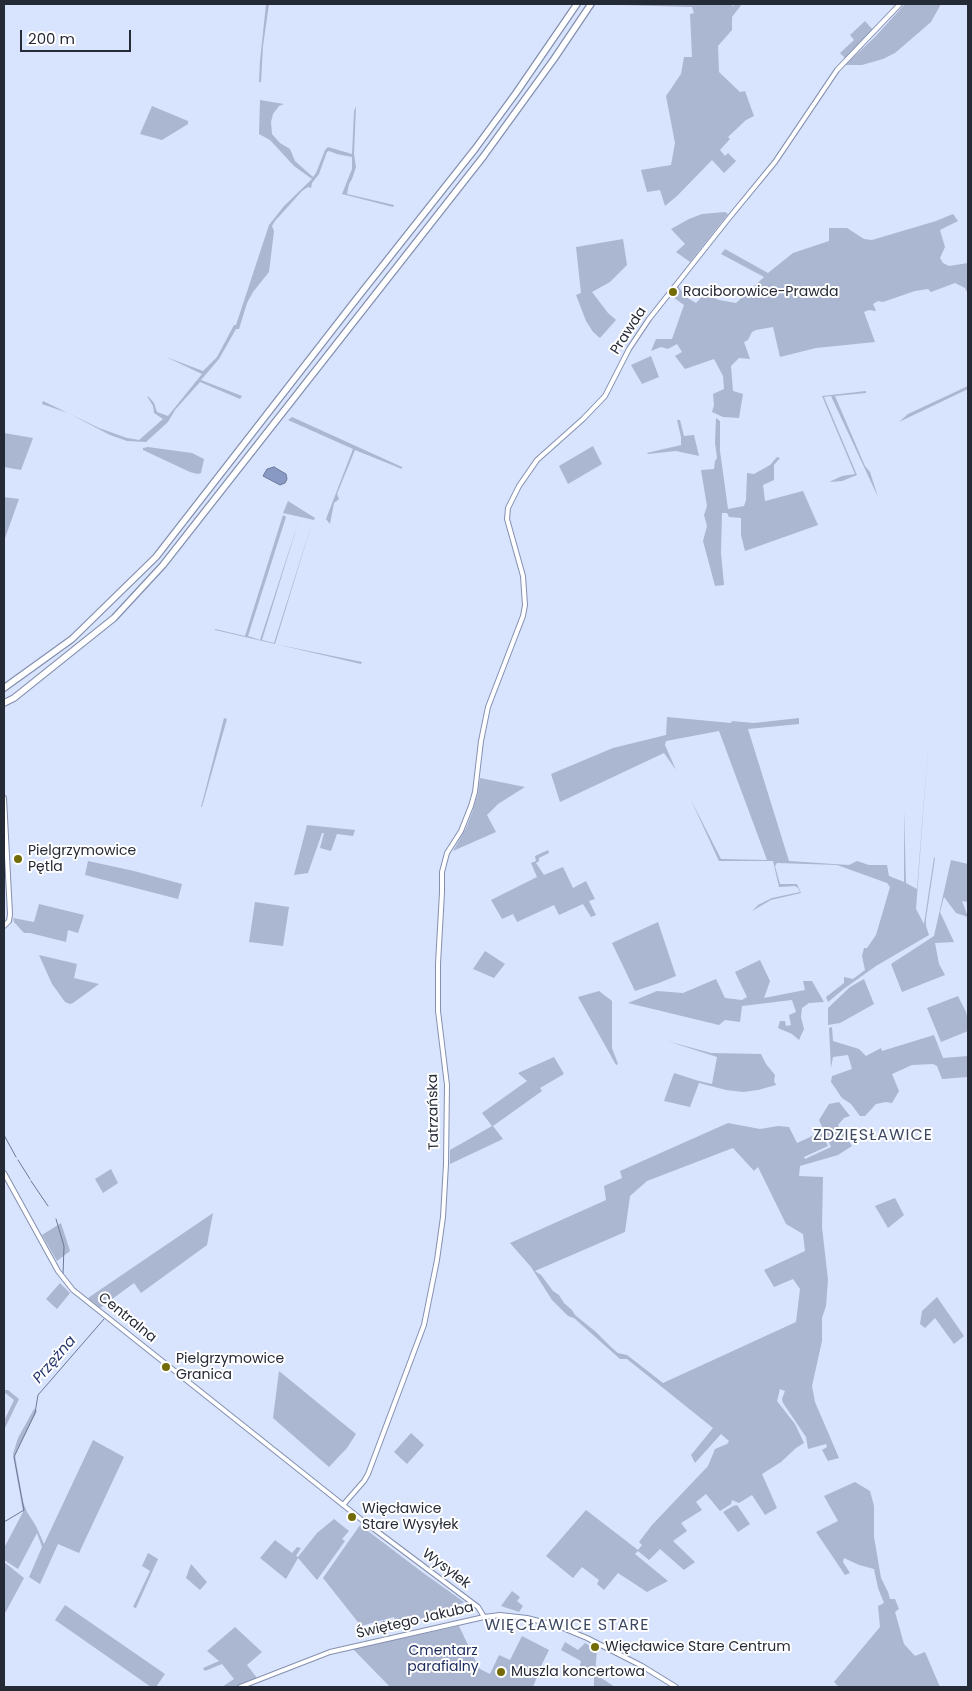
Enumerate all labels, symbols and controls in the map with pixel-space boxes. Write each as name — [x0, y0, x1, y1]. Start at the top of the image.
scale bar — [22, 20, 134, 52]
text: 200 m — [28, 28, 75, 49]
place label: Raciborowice-Prawda — [683, 284, 839, 300]
marker: Raciborowice-Prawda — [667, 286, 679, 298]
street label: Prawda — [607, 304, 651, 358]
place label: Pielgrzymowice Pętla — [28, 843, 136, 876]
marker: Pielgrzymowice Pętla — [12, 853, 24, 865]
street label: Tatrzańska — [425, 1074, 443, 1150]
district label: ZDZIĘSŁAWICE — [811, 1126, 935, 1146]
street label: Centralna — [94, 1289, 160, 1347]
water label: Przężna — [30, 1333, 80, 1387]
place label: Pielgrzymowice Granica — [176, 1351, 284, 1384]
marker: Pielgrzymowice Granica — [160, 1361, 172, 1373]
place label: Więcławice Stare Wysyłek — [362, 1501, 459, 1534]
marker: Więcławice Stare Wysyłek — [346, 1511, 358, 1523]
street label: Wysyłek — [419, 1545, 473, 1593]
street label: Świętego Jakuba — [355, 1599, 475, 1643]
district label: WIĘCŁAWICE STARE — [482, 1616, 652, 1636]
place label: Więcławice Stare Centrum — [605, 1639, 791, 1655]
marker: Więcławice Stare Centrum — [589, 1641, 601, 1653]
park label: Cmentarz parafialny — [407, 1643, 479, 1675]
place label: Muszla koncertowa — [511, 1664, 645, 1680]
marker: Muszla koncertowa — [495, 1666, 507, 1678]

